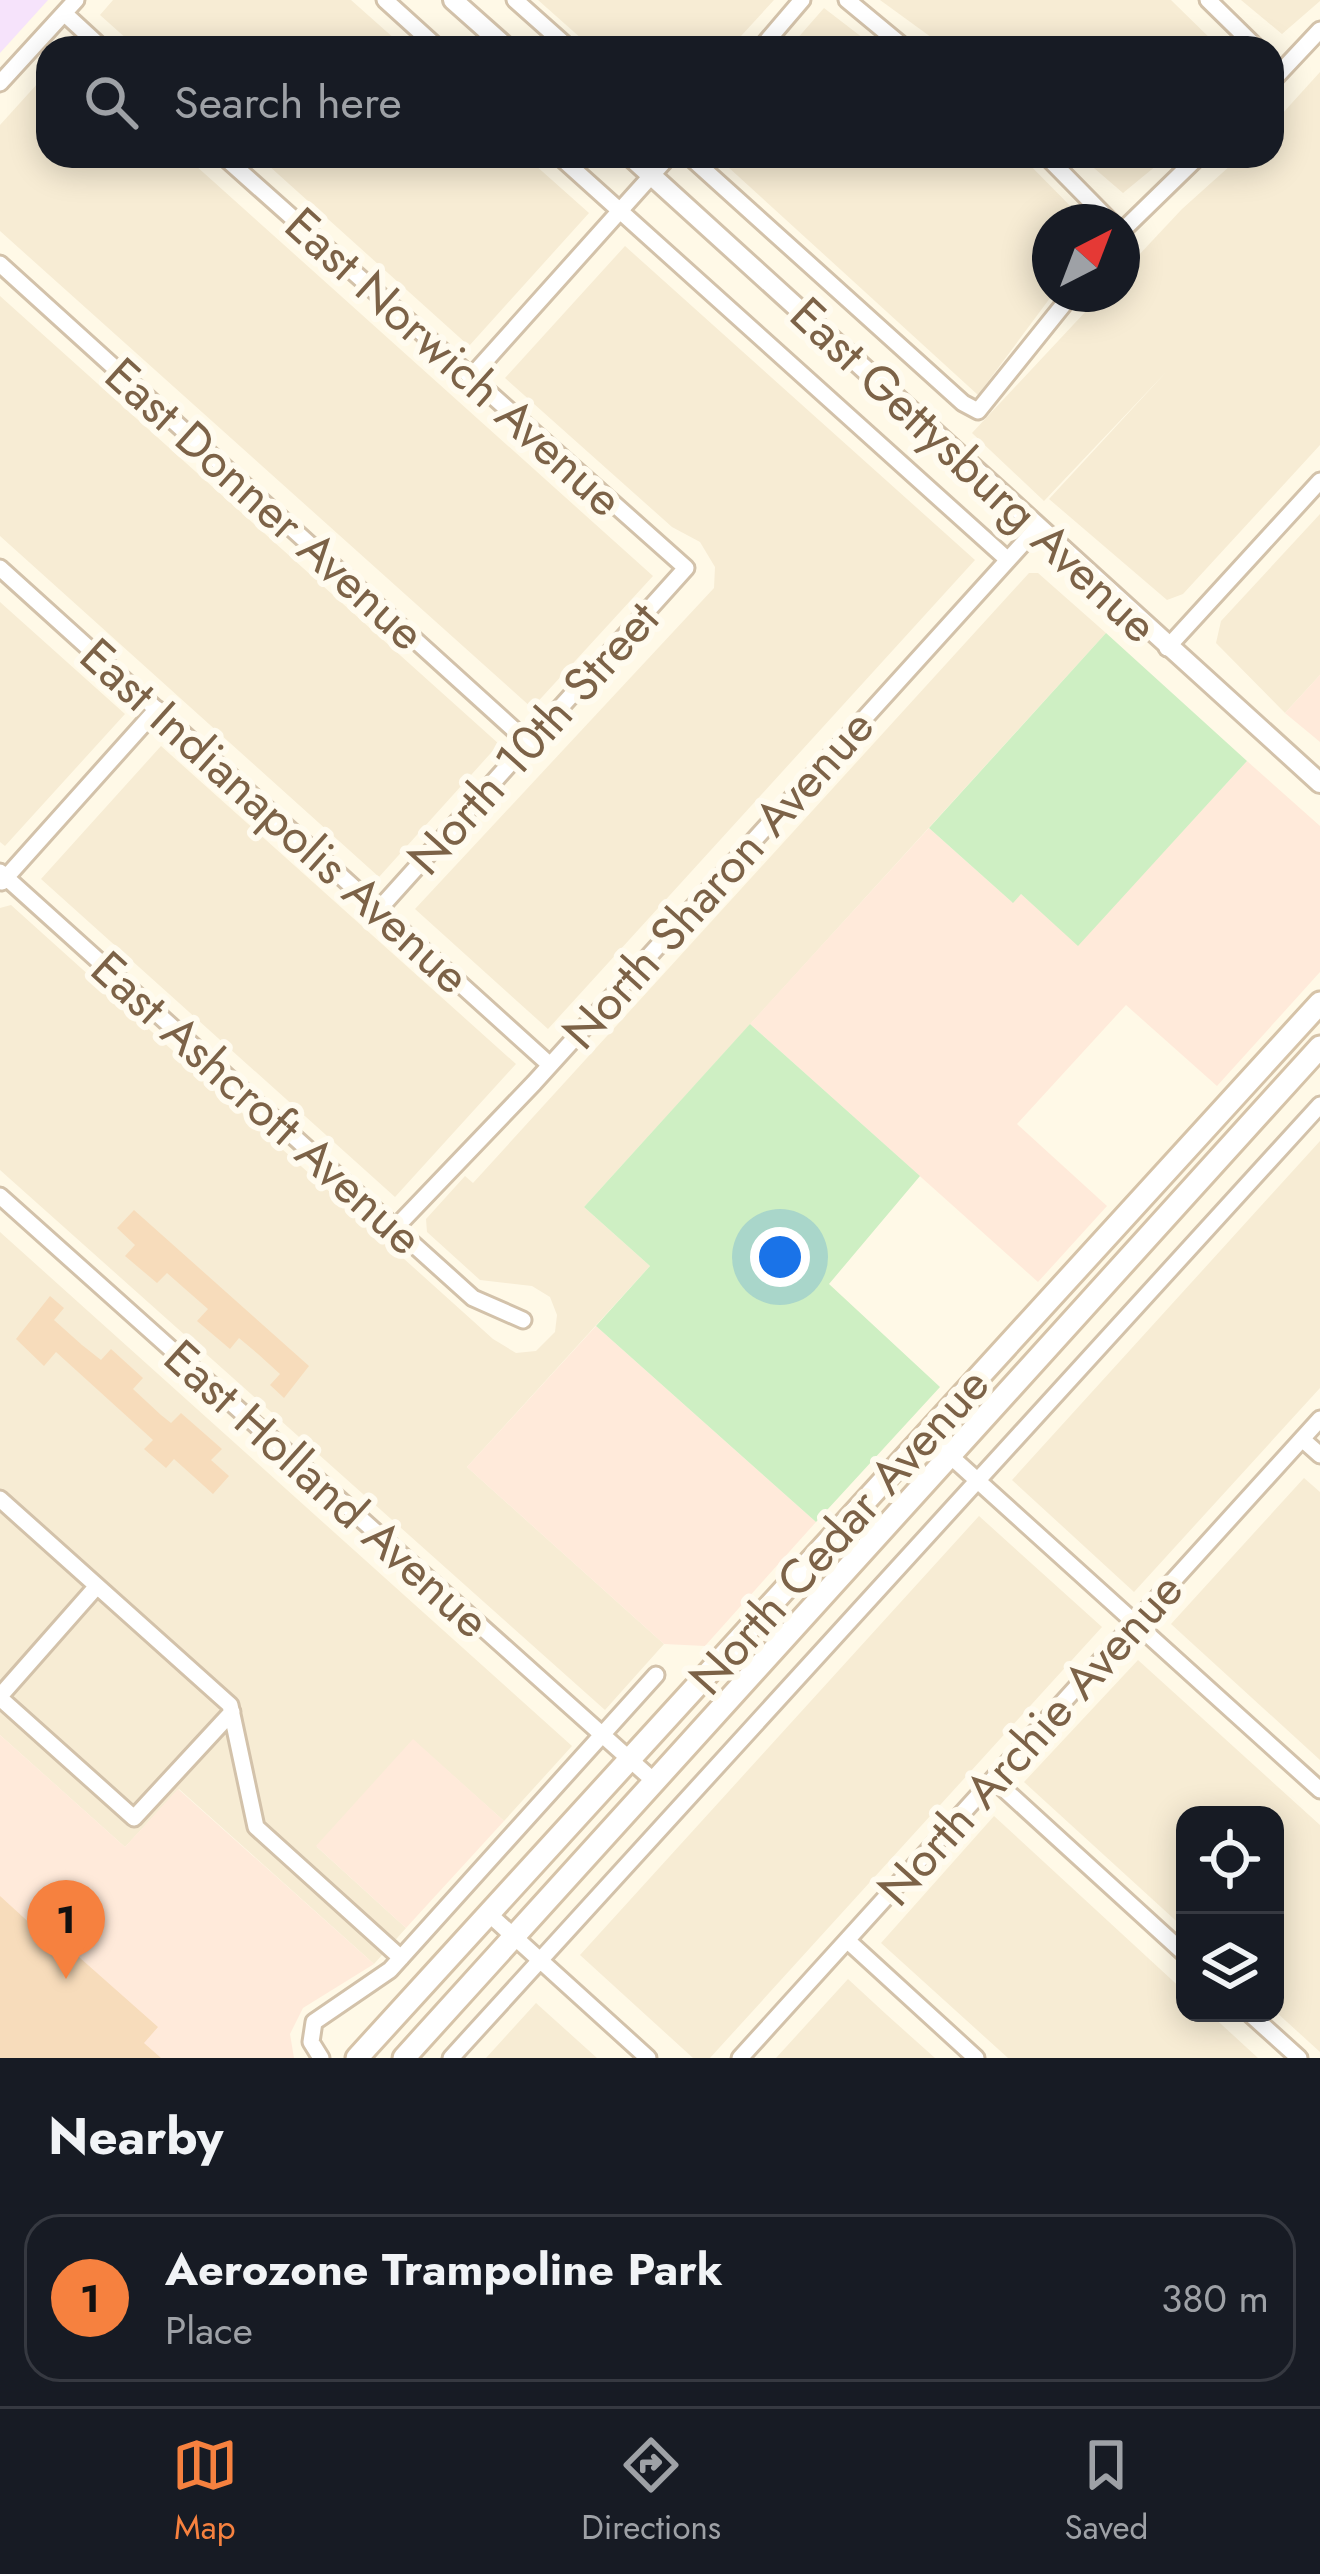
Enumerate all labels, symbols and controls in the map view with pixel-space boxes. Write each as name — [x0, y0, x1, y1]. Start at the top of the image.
search box — [36, 36, 1284, 168]
icon: search — [78, 69, 144, 135]
text: Search here — [174, 70, 402, 135]
street label: East Norwich Avenue — [270, 191, 638, 533]
north arrow — [1032, 204, 1140, 312]
street label: East Gettysburg Avenue — [775, 281, 1173, 659]
street label: East Donner Avenue — [90, 341, 440, 667]
street label: North 10th Street — [391, 586, 675, 890]
street label: East Indianapolis Avenue — [65, 622, 485, 1010]
street label: North Sharon Avenue — [546, 694, 890, 1064]
street label: East Ashcroft Avenue — [76, 935, 438, 1271]
your location — [750, 1227, 810, 1287]
street label: East Holland Avenue — [149, 1324, 505, 1654]
street label: North Cedar Avenue — [673, 1352, 1005, 1710]
street label: North Archie Avenue — [861, 1557, 1199, 1921]
map controls — [1176, 1806, 1284, 2022]
button: locate — [1176, 1806, 1284, 1914]
pin: 1 — [27, 1880, 105, 1979]
button: layers — [1176, 1914, 1284, 2022]
text: Nearby — [48, 2099, 223, 2173]
text: Aerozone Trampoline Park — [165, 2237, 723, 2302]
text: 1 — [80, 2270, 100, 2327]
text: 380 m — [1161, 2270, 1269, 2327]
text: Place — [165, 2302, 253, 2359]
tab: Map — [172, 2432, 238, 2551]
tab: Directions — [581, 2432, 721, 2551]
tab: Saved — [1065, 2432, 1148, 2551]

